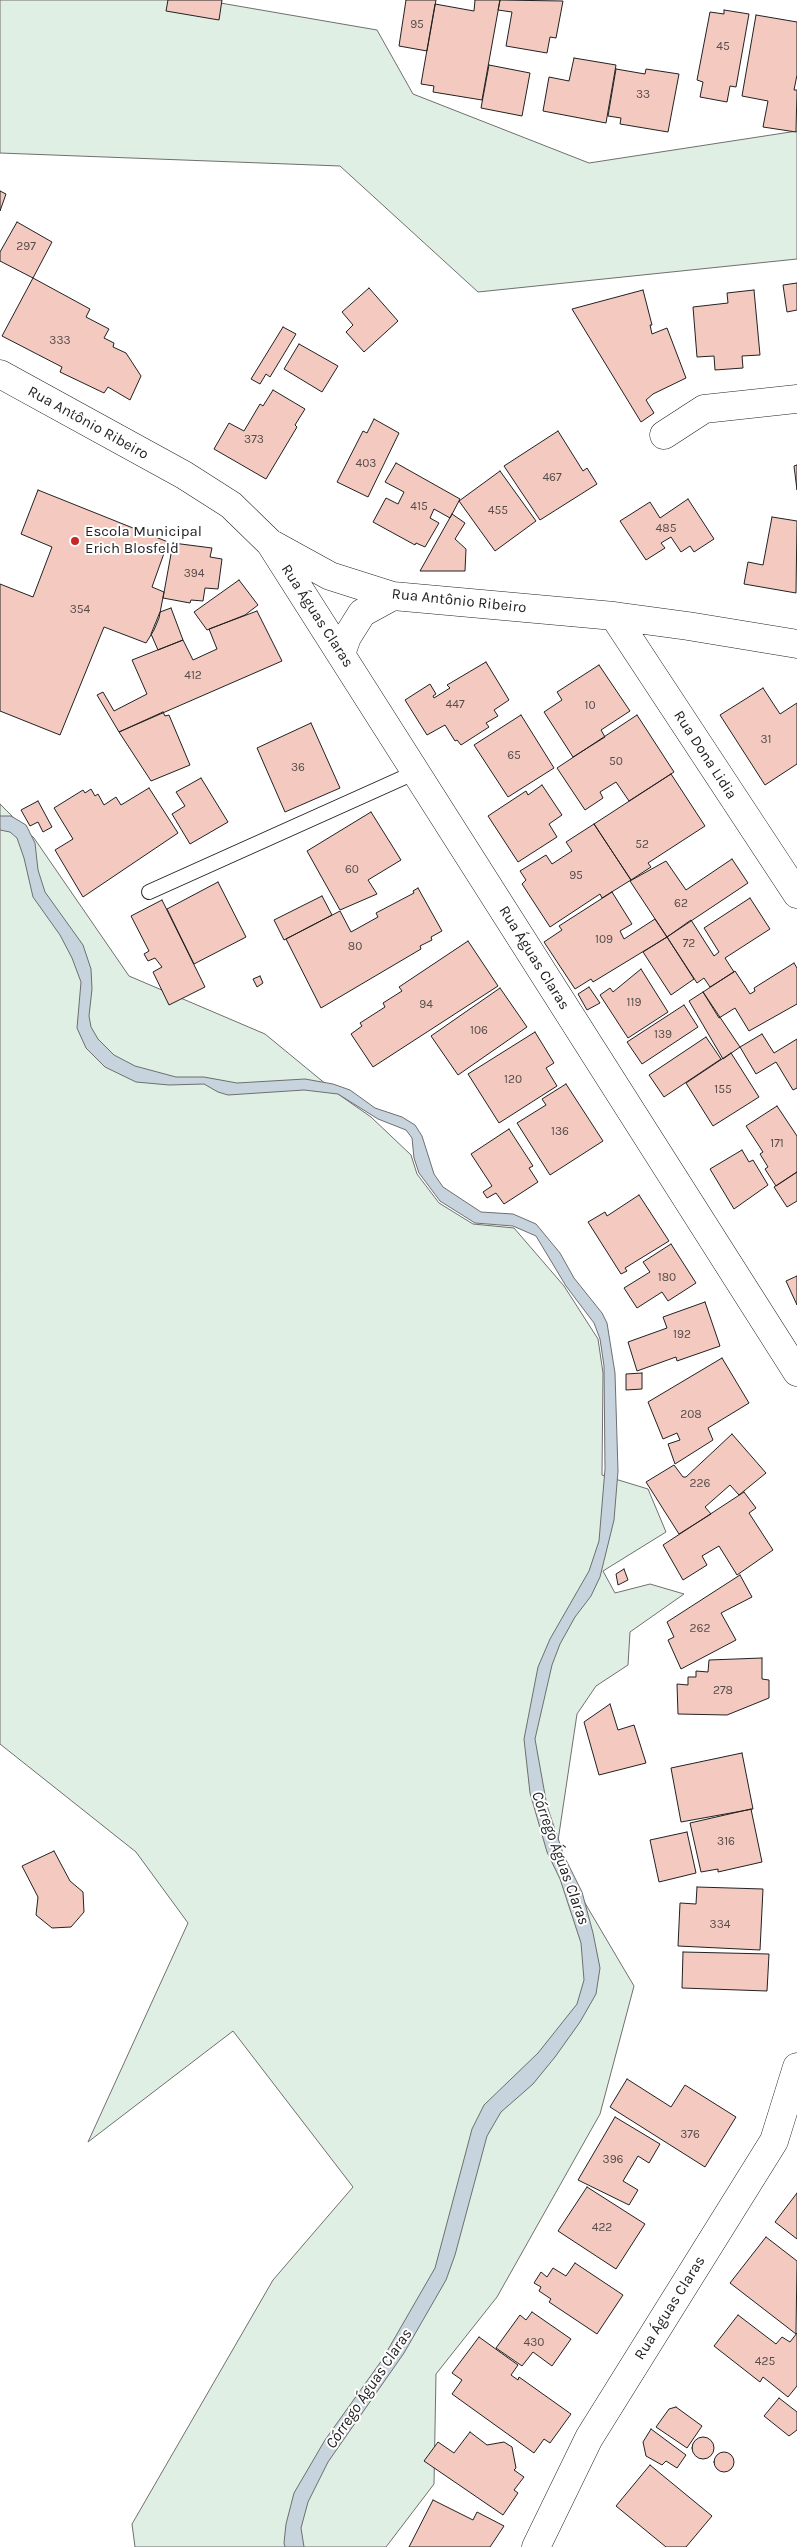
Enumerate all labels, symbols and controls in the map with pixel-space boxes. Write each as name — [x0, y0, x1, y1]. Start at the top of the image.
house number: 95 — [410, 18, 424, 32]
house number: 45 — [716, 40, 730, 54]
house number: 33 — [636, 88, 650, 102]
house number: 297 — [16, 240, 36, 254]
house number: 333 — [49, 334, 71, 348]
street label: Rua Antônio Ribeiro — [25, 382, 151, 464]
house number: 373 — [244, 433, 264, 447]
house number: 403 — [356, 457, 376, 471]
house number: 467 — [542, 471, 562, 485]
house number: 415 — [410, 500, 428, 514]
house number: 455 — [488, 504, 508, 518]
house number: 485 — [656, 522, 676, 536]
place label: Escola Municipal Erich Blosfeld — [85, 523, 202, 558]
marker: Escola Municipal Erich Blosfeld — [69, 535, 81, 547]
street label: Rua Águas Claras — [277, 561, 357, 671]
house number: 394 — [184, 567, 204, 581]
street label: Rua Antônio Ribeiro — [391, 585, 527, 617]
house number: 354 — [70, 603, 90, 617]
house number: 412 — [184, 669, 202, 683]
house number: 447 — [445, 698, 465, 712]
house number: 10 — [584, 699, 596, 713]
street label: Rua Dona Lidia — [670, 707, 740, 803]
house number: 31 — [760, 733, 772, 747]
house number: 65 — [507, 749, 521, 763]
house number: 50 — [609, 755, 623, 769]
house number: 36 — [291, 761, 305, 775]
house number: 52 — [635, 838, 649, 852]
house number: 60 — [345, 863, 359, 877]
house number: 95 — [569, 869, 583, 883]
house number: 62 — [674, 897, 688, 911]
street label: Rua Águas Claras — [495, 903, 573, 1013]
house number: 109 — [595, 933, 613, 947]
house number: 72 — [683, 937, 695, 951]
house number: 80 — [348, 940, 362, 954]
house number: 119 — [627, 996, 641, 1010]
house number: 94 — [419, 998, 433, 1012]
house number: 106 — [470, 1024, 488, 1038]
house number: 139 — [654, 1028, 672, 1042]
house number: 120 — [504, 1073, 522, 1087]
house number: 155 — [714, 1083, 732, 1097]
house number: 136 — [551, 1125, 569, 1139]
house number: 171 — [770, 1137, 784, 1151]
house number: 180 — [658, 1271, 676, 1285]
house number: 192 — [673, 1328, 691, 1342]
house number: 208 — [680, 1408, 702, 1422]
house number: 226 — [690, 1477, 710, 1491]
house number: 262 — [690, 1622, 710, 1636]
house number: 278 — [713, 1684, 733, 1698]
water label: Córrego Águas Claras — [527, 1789, 593, 1927]
house number: 316 — [717, 1835, 735, 1849]
house number: 334 — [710, 1918, 730, 1932]
house number: 376 — [680, 2128, 700, 2142]
house number: 396 — [603, 2153, 623, 2167]
house number: 422 — [592, 2221, 612, 2235]
street label: Rua Águas Claras — [631, 2253, 709, 2363]
water label: Córrego Águas Claras — [322, 2325, 416, 2453]
house number: 430 — [524, 2336, 544, 2350]
house number: 425 — [755, 2355, 775, 2369]

